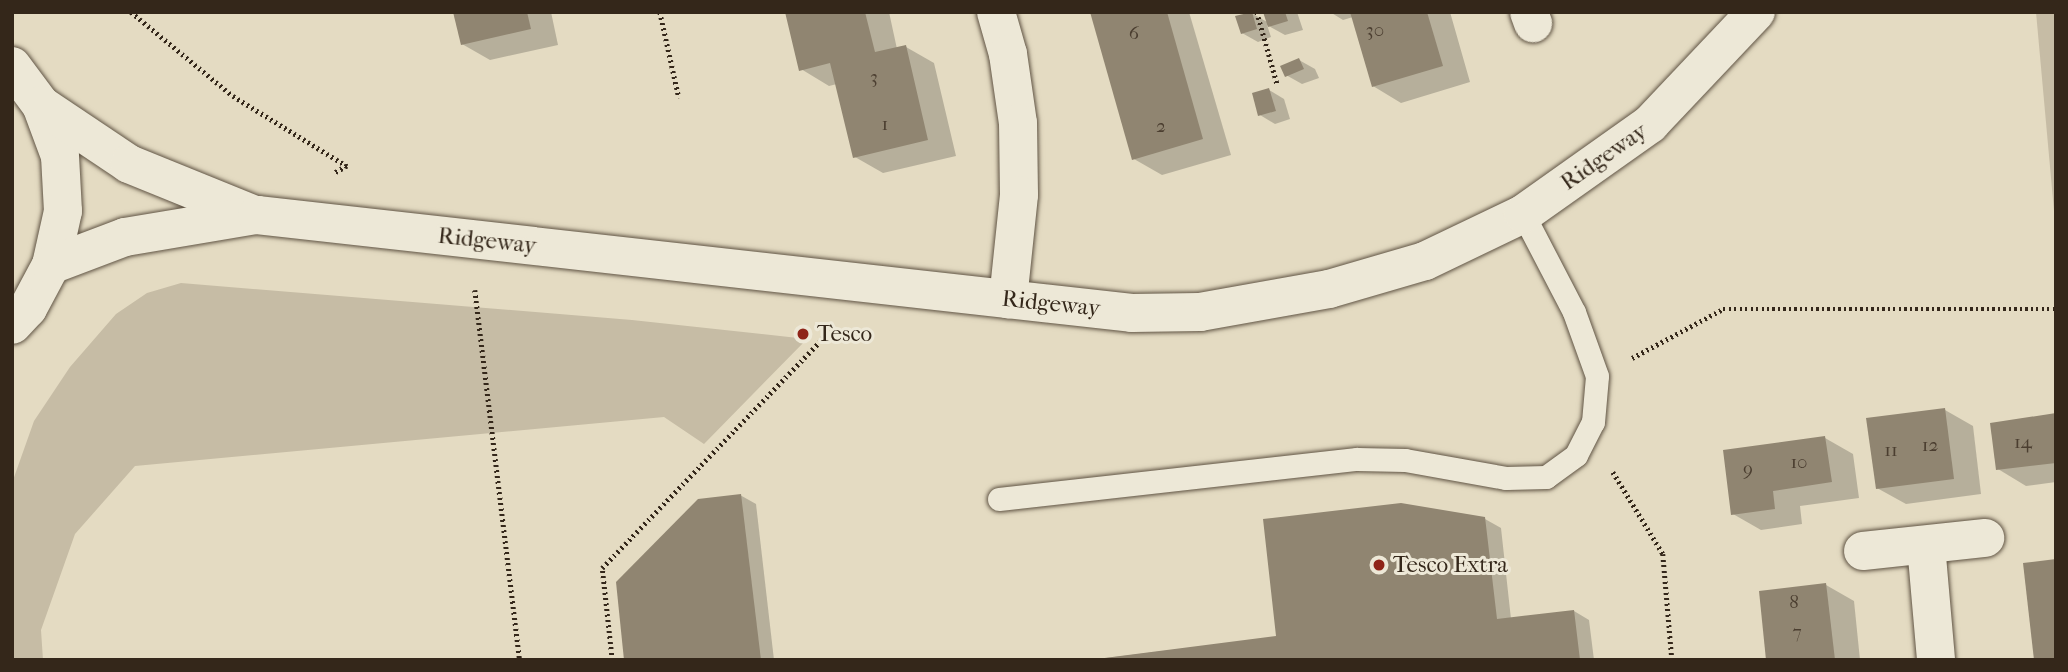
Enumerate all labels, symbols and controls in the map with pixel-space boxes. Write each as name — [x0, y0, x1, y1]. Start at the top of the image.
house number: 30 — [1366, 20, 1384, 42]
house number: 6 — [1129, 23, 1139, 45]
house number: 3 — [870, 67, 878, 89]
house number: 1 — [882, 114, 888, 136]
house number: 2 — [1156, 116, 1166, 138]
street label: Ridgeway — [1556, 117, 1652, 197]
street label: Ridgeway — [436, 222, 538, 260]
street label: Ridgeway — [1000, 285, 1102, 323]
place label: Tesco — [817, 320, 872, 348]
marker: Tesco — [795, 326, 811, 342]
house number: 14 — [2014, 432, 2032, 454]
house number: 12 — [1922, 435, 1938, 457]
house number: 11 — [1884, 440, 1898, 462]
house number: 10 — [1790, 452, 1808, 474]
house number: 9 — [1743, 459, 1753, 481]
place label: Tesco Extra — [1393, 551, 1508, 579]
marker: Tesco Extra — [1371, 557, 1387, 573]
house number: 8 — [1789, 592, 1799, 614]
house number: 7 — [1792, 622, 1802, 644]

